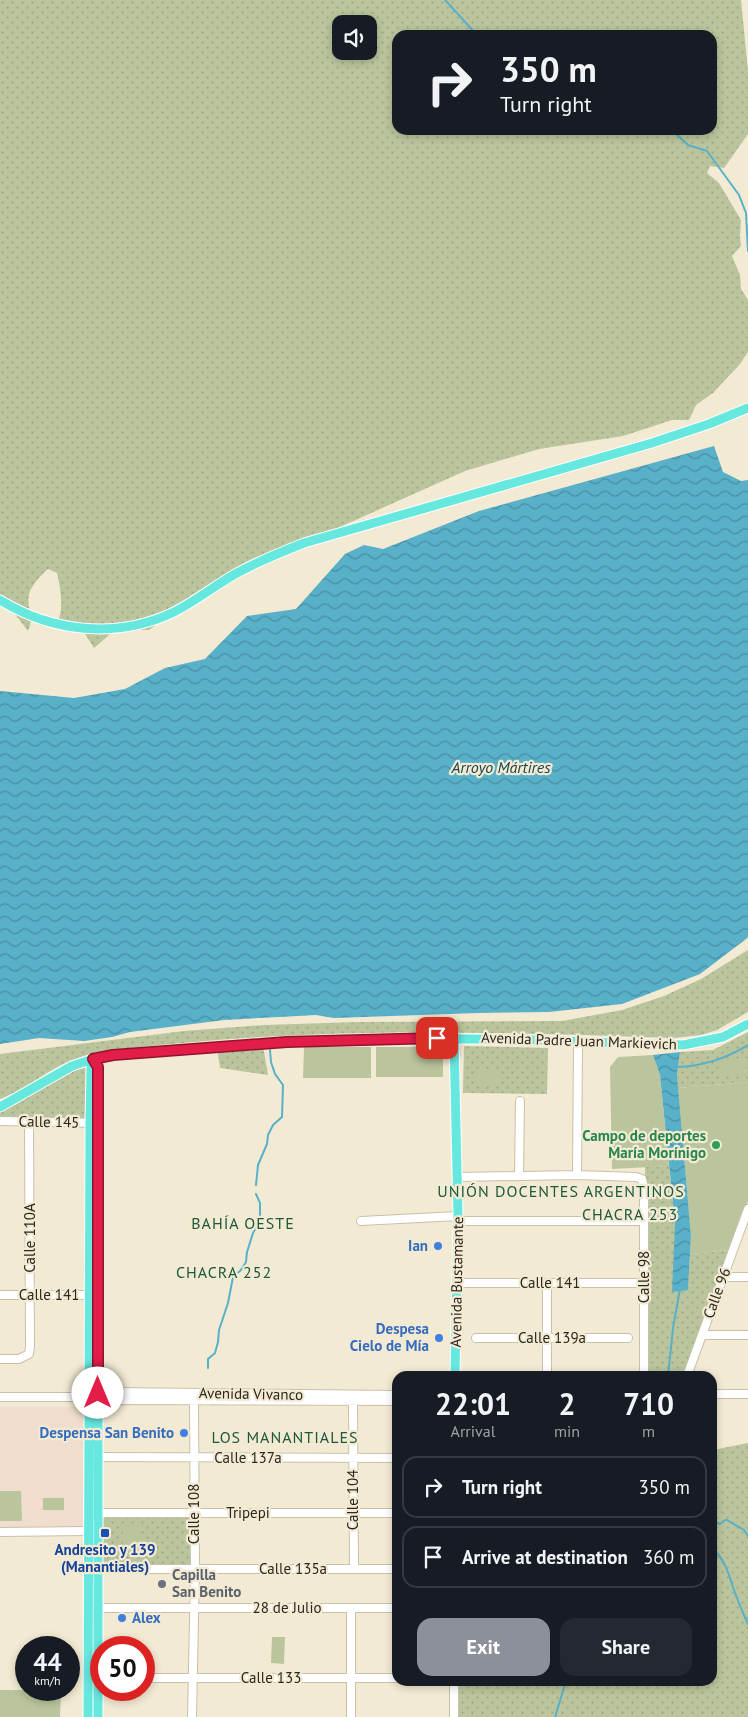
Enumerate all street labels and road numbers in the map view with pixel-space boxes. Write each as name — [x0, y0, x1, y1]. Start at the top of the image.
street label: Avenida Padre Juan Markievich — [481, 1028, 677, 1053]
street label: Calle 145 — [19, 1111, 80, 1132]
street label: Calle 110A — [20, 1203, 39, 1273]
street label: Avenida Bustamante — [446, 1216, 467, 1348]
street label: Calle 98 — [634, 1251, 653, 1303]
street label: Calle 96 — [699, 1265, 734, 1321]
street label: Calle 141 — [520, 1273, 580, 1292]
street label: Calle 141 — [19, 1285, 79, 1304]
street label: Calle 139a — [518, 1328, 586, 1347]
street label: Avenida Vivanco — [199, 1383, 303, 1404]
street label: Calle 137a — [214, 1448, 282, 1467]
street label: Calle 104 — [343, 1470, 362, 1530]
street label: Calle 108 — [184, 1484, 203, 1544]
street label: Tripepi — [226, 1503, 270, 1522]
street label: Calle 135a — [259, 1559, 327, 1578]
street label: 28 de Julio — [253, 1598, 321, 1617]
street label: Calle 133 — [241, 1668, 301, 1687]

